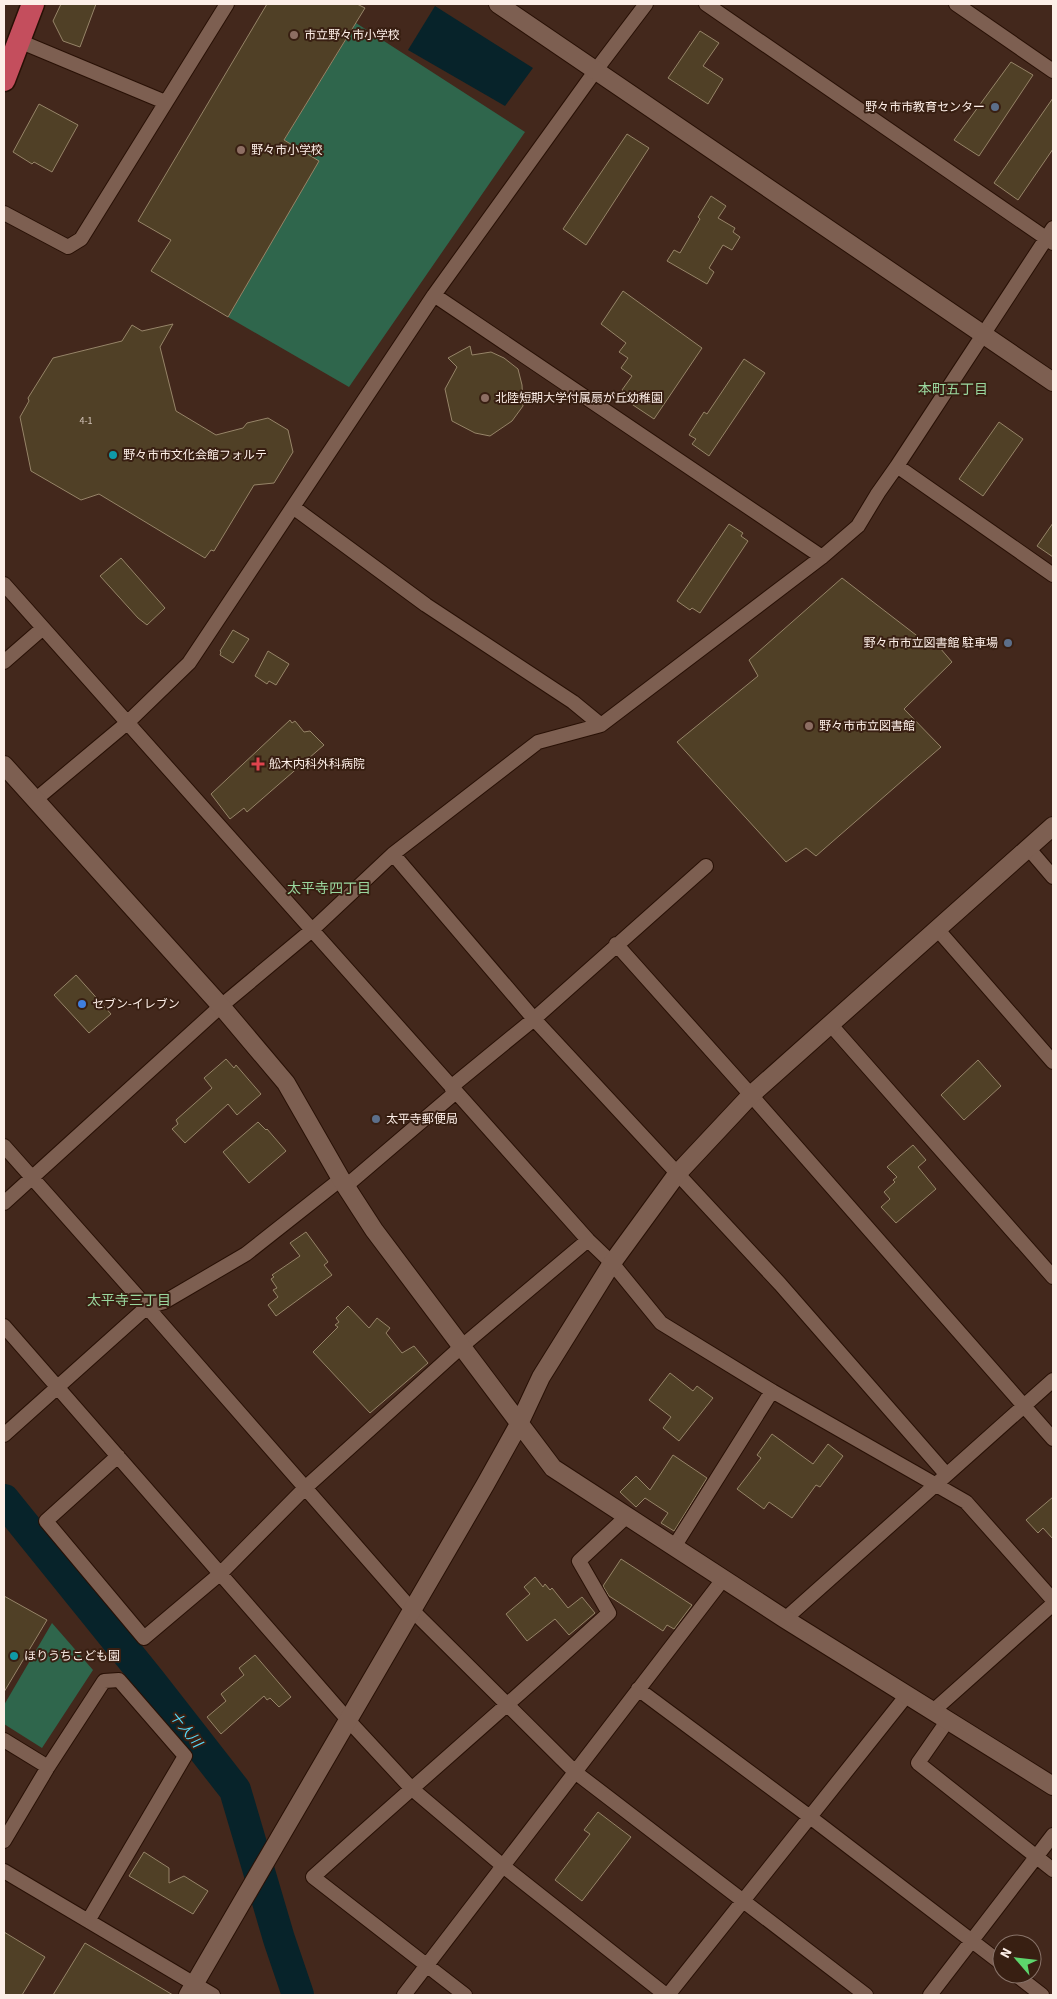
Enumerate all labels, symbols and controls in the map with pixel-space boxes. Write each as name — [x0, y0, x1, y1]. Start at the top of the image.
place label: 市立野々市小学校 — [304, 27, 400, 44]
marker: 市立野々市小学校 — [288, 29, 300, 41]
place label: 野々市市教育センター — [865, 99, 985, 116]
marker: 野々市市教育センター — [989, 101, 1001, 113]
place label: 野々市小学校 — [251, 142, 323, 159]
marker: 野々市小学校 — [235, 144, 247, 156]
district label: 本町五丁目 — [918, 380, 988, 400]
place label: 北陸短期大学付属扇が丘幼稚園 — [495, 390, 663, 407]
marker: 北陸短期大学付属扇が丘幼稚園 — [479, 392, 491, 404]
house number: 4-1 — [79, 414, 93, 428]
place label: 野々市市文化会館フォルテ — [123, 447, 267, 464]
marker: 野々市市文化会館フォルテ — [107, 449, 119, 461]
place label: 野々市市立図書館 駐車場 — [864, 635, 998, 652]
marker: 野々市市立図書館 駐車場 — [1002, 637, 1014, 649]
place label: 野々市市立図書館 — [819, 718, 915, 735]
marker: 野々市市立図書館 — [803, 720, 815, 732]
place label: 舩木内科外科病院 — [269, 756, 365, 773]
marker: 舩木内科外科病院 — [251, 757, 265, 771]
district label: 太平寺四丁目 — [287, 879, 371, 899]
place label: セブン-イレブン — [92, 996, 180, 1013]
marker: セブン-イレブン — [76, 998, 88, 1010]
place label: 太平寺郵便局 — [386, 1111, 458, 1128]
marker: 太平寺郵便局 — [370, 1113, 382, 1125]
district label: 太平寺三丁目 — [87, 1291, 171, 1311]
place label: ほりうちこども園 — [24, 1648, 120, 1665]
marker: ほりうちこども園 — [8, 1650, 20, 1662]
water label: 十人川 — [164, 1707, 207, 1754]
north arrow — [992, 1934, 1042, 1984]
text: N — [995, 1945, 1017, 1962]

